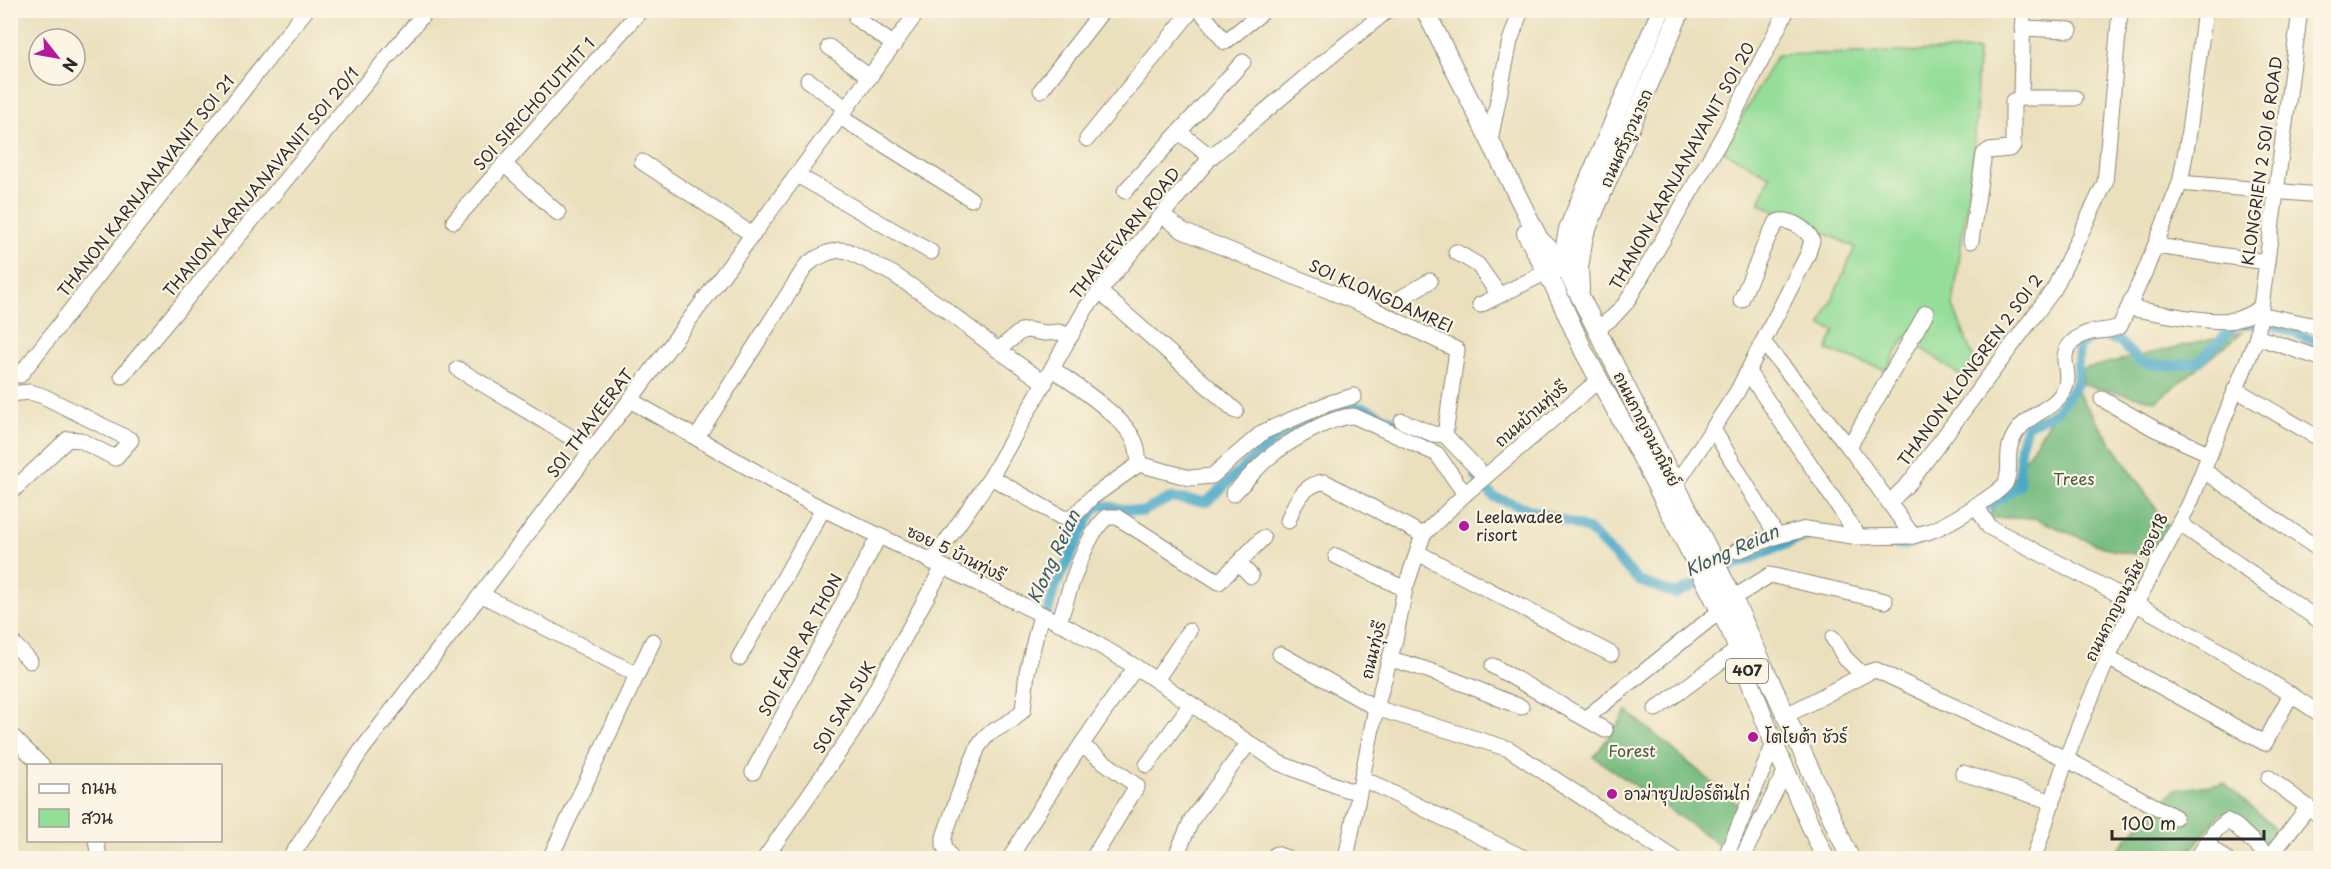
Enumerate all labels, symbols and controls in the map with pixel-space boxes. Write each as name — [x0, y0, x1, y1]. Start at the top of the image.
north arrow — [27, 27, 87, 87]
street label: SOI SIRICHOTUTHIT 1 — [467, 32, 600, 175]
street label: THANON KARNJANAVANIT SOI 20 — [1603, 37, 1760, 294]
text: N — [57, 54, 84, 77]
street label: KLONGRIEN 2 SOI 6 ROAD — [2234, 55, 2288, 267]
street label: THANON KARNJANAVANIT SOI 20/1 — [157, 61, 364, 302]
street label: THANON KARNJANAVANIT SOI 21 — [51, 69, 239, 301]
street label: ถนนศรีภูวนารถ — [1593, 84, 1659, 192]
street label: THAVEEVARN ROAD — [1063, 161, 1185, 303]
street label: SOI KLONGDAMREI — [1305, 252, 1457, 338]
street label: THANON KLONGREN 2 SOI 2 — [1891, 268, 2047, 470]
street label: SOI THAVEERAT — [540, 363, 638, 482]
street label: ถนนกาญจนวณิชย์ — [1608, 367, 1687, 490]
street label: ถนนบ้านทุ่งรี — [1489, 374, 1574, 453]
park label: Trees — [2053, 466, 2095, 490]
water label: Klong Reian — [1019, 504, 1087, 607]
place label: Leelawadee risort — [1476, 504, 1563, 546]
street label: ถนนกาญจนวนิช ซอย18 — [2077, 508, 2173, 665]
water label: Klong Reian — [1680, 516, 1784, 582]
street label: ซอย 5 บ้านทุ่งรี — [902, 518, 1010, 588]
marker: Leelawadee risort — [1457, 519, 1471, 533]
street label: SOI EAUR AR THON — [751, 569, 847, 720]
street label: ถนนทุ่งรี — [1353, 618, 1393, 682]
street label: SOI SAN SUK — [806, 656, 880, 757]
road number: 407 — [1726, 659, 1768, 683]
place label: โตโยต้า ชัวร์ — [1765, 724, 1848, 748]
marker: โตโยต้า ชัวร์ — [1746, 730, 1760, 744]
park label: Forest — [1608, 738, 1656, 762]
legend — [27, 764, 222, 842]
text: ถนน — [81, 773, 116, 800]
place label: อาม่าซุปเปอร์ตีนไก่ — [1624, 781, 1750, 807]
marker: อาม่าซุปเปอร์ตีนไก่ — [1605, 787, 1619, 801]
text: สวน — [81, 803, 113, 830]
scale bar — [2112, 803, 2264, 841]
text: 100 m — [2121, 809, 2176, 836]

